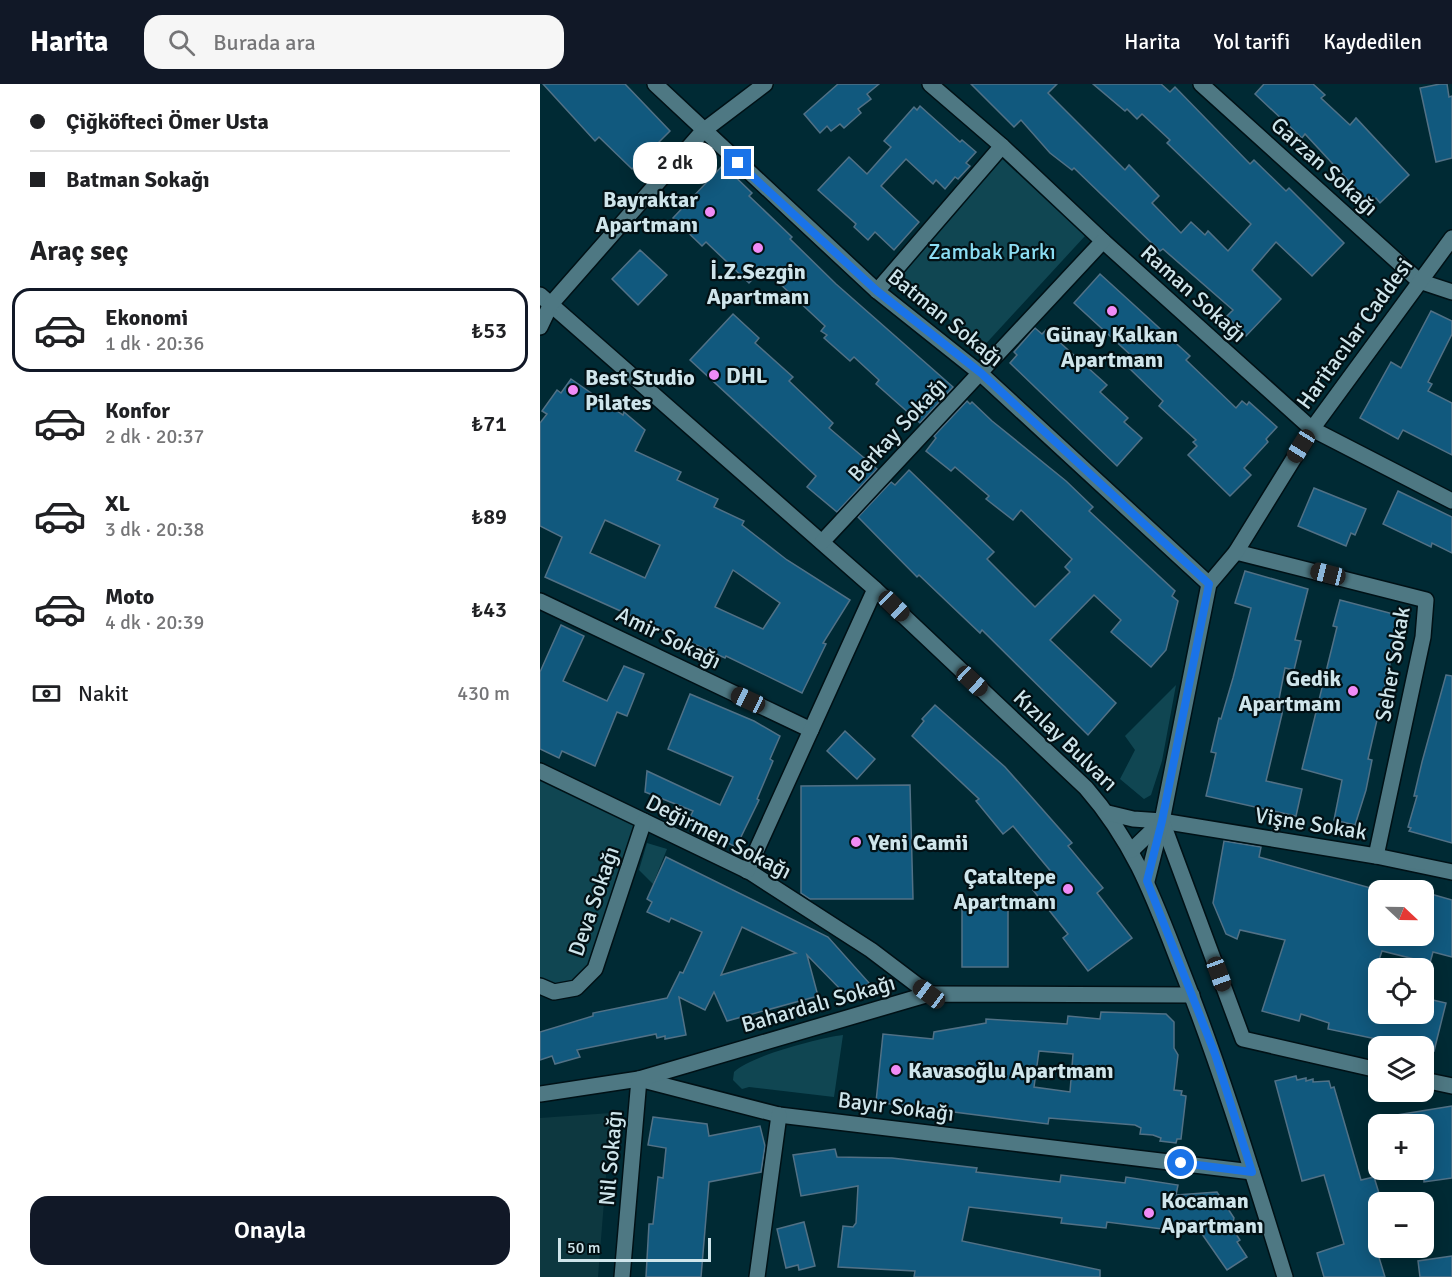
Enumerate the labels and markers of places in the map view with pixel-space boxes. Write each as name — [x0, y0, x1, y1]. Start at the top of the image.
place label: Bayraktar Apartmanı — [595, 186, 698, 238]
marker: Bayraktar Apartmanı — [703, 205, 717, 219]
marker: İ.Z.Sezgin Apartmanı — [751, 241, 765, 255]
place label: İ.Z.Sezgin Apartmanı — [707, 258, 809, 310]
marker: Günay Kalkan Apartmanı — [1105, 304, 1119, 318]
place label: Günay Kalkan Apartmanı — [1046, 321, 1178, 373]
place label: DHL — [726, 362, 768, 389]
place label: Best Studio Pilates — [585, 364, 695, 416]
marker: DHL — [707, 368, 721, 382]
marker: Best Studio Pilates — [566, 383, 580, 397]
place label: Gedik Apartmanı — [1238, 665, 1341, 717]
marker: Gedik Apartmanı — [1346, 684, 1360, 698]
place label: Yeni Camii — [867, 829, 968, 856]
marker: Yeni Camii — [849, 835, 863, 849]
place label: Çataltepe Apartmanı — [953, 863, 1056, 915]
marker: Çataltepe Apartmanı — [1061, 882, 1075, 896]
place label: Kavasoğlu Apartmanı — [908, 1057, 1114, 1084]
marker: Kavasoğlu Apartmanı — [889, 1063, 903, 1077]
place label: Kocaman Apartmanı — [1161, 1187, 1264, 1239]
marker: Kocaman Apartmanı — [1142, 1206, 1156, 1220]

